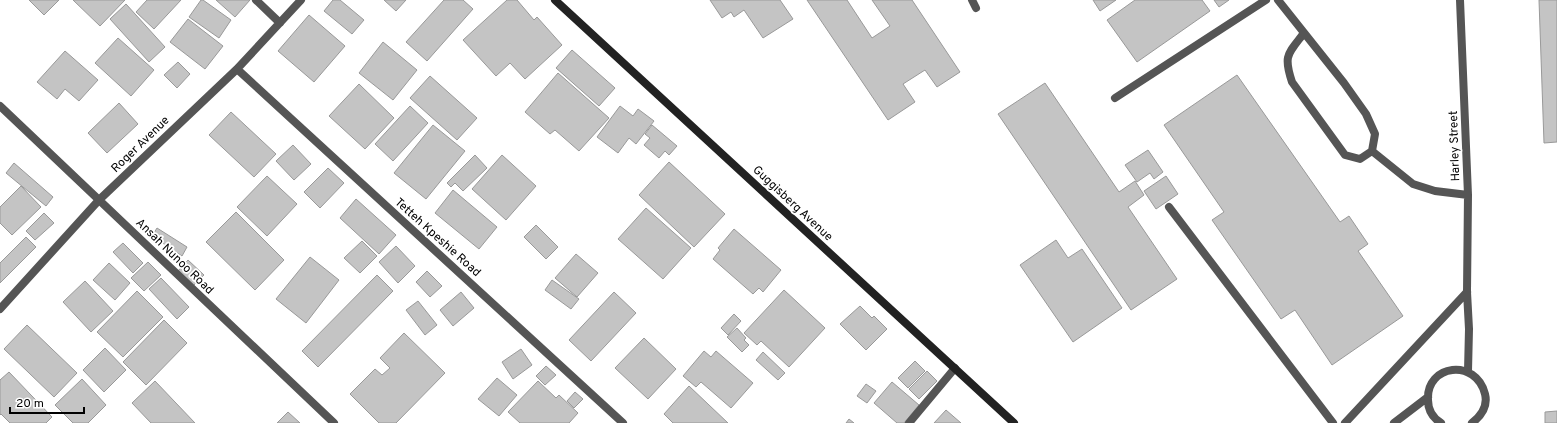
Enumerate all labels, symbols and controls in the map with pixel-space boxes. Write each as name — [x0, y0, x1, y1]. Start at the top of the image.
street label: Harley Street — [1446, 110, 1464, 182]
street label: Roger Avenue — [108, 113, 173, 177]
street label: Guggisberg Avenue — [749, 162, 836, 245]
street label: Tetteh Kpeshie Road — [391, 195, 484, 281]
street label: Ansah Nunoo Road — [132, 215, 217, 298]
scale bar — [10, 389, 84, 415]
text: 20 m — [16, 396, 44, 412]

